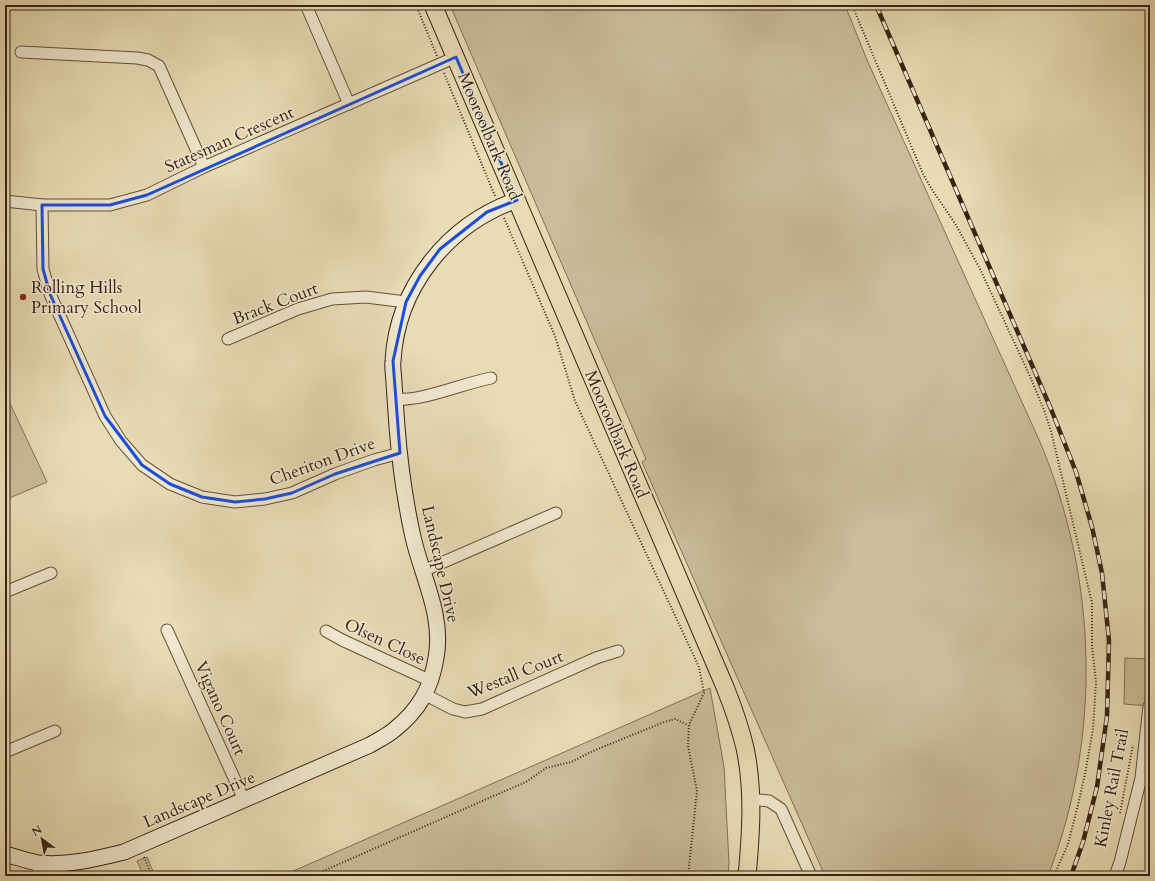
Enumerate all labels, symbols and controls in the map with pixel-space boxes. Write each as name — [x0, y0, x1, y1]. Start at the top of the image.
street label: Mooroolbark Road — [452, 69, 527, 204]
street label: Statesman Crescent — [161, 100, 298, 178]
place label: Rolling Hills Primary School — [31, 276, 142, 319]
street label: Brack Court — [229, 276, 322, 330]
marker: Rolling Hills Primary School — [18, 292, 28, 302]
street label: Mooroolbark Road — [579, 367, 654, 502]
street label: Cheriton Drive — [266, 432, 378, 491]
street label: Landscape Drive — [416, 503, 465, 625]
street label: Olsen Close — [341, 613, 429, 670]
street label: Westall Court — [463, 645, 567, 704]
street label: Vigano Court — [190, 658, 252, 759]
street label: Kinley Rail Trail — [1089, 726, 1134, 849]
street label: Landscape Drive — [140, 766, 259, 833]
north arrow — [22, 819, 62, 859]
text: N — [29, 822, 45, 840]

